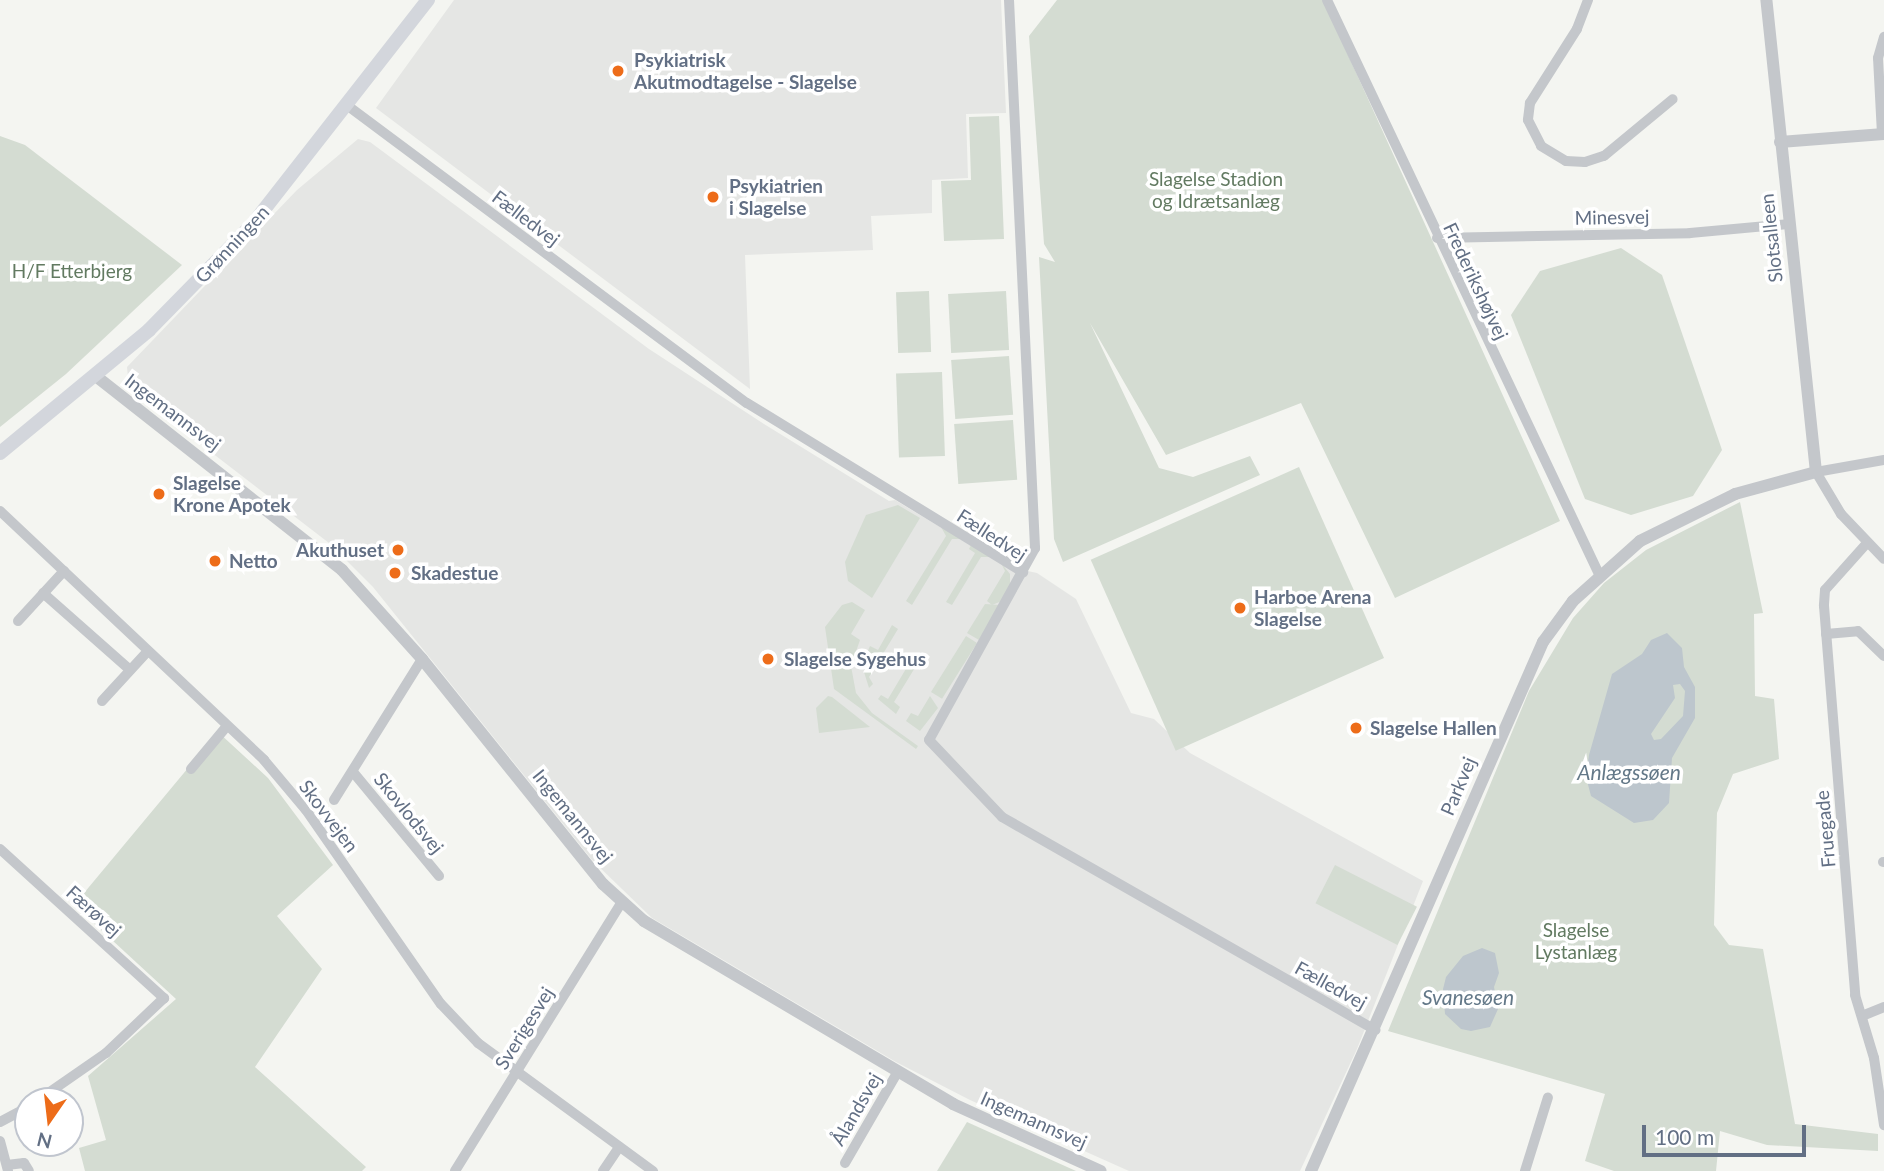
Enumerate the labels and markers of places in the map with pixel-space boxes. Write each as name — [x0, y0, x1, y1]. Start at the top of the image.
place label: Psykiatrisk Akutmodtagelse - Slagelse — [634, 49, 857, 93]
marker: Psykiatrisk Akutmodtagelse - Slagelse — [608, 61, 628, 81]
place label: Psykiatrien i Slagelse — [729, 175, 823, 219]
marker: Psykiatrien i Slagelse — [703, 187, 723, 207]
place label: Slagelse Krone Apotek — [173, 472, 291, 516]
marker: Slagelse Krone Apotek — [151, 486, 167, 502]
place label: Akuthuset — [296, 539, 384, 561]
marker: Akuthuset — [390, 542, 406, 558]
place label: Netto — [229, 550, 278, 572]
marker: Netto — [207, 553, 223, 569]
place label: Skadestue — [411, 562, 498, 584]
marker: Skadestue — [385, 563, 405, 583]
place label: Harboe Arena Slagelse — [1254, 586, 1372, 630]
marker: Harboe Arena Slagelse — [1232, 600, 1248, 616]
place label: Slagelse Sygehus — [784, 648, 926, 670]
marker: Slagelse Sygehus — [758, 649, 778, 669]
place label: Slagelse Hallen — [1370, 717, 1497, 739]
marker: Slagelse Hallen — [1348, 720, 1364, 736]

